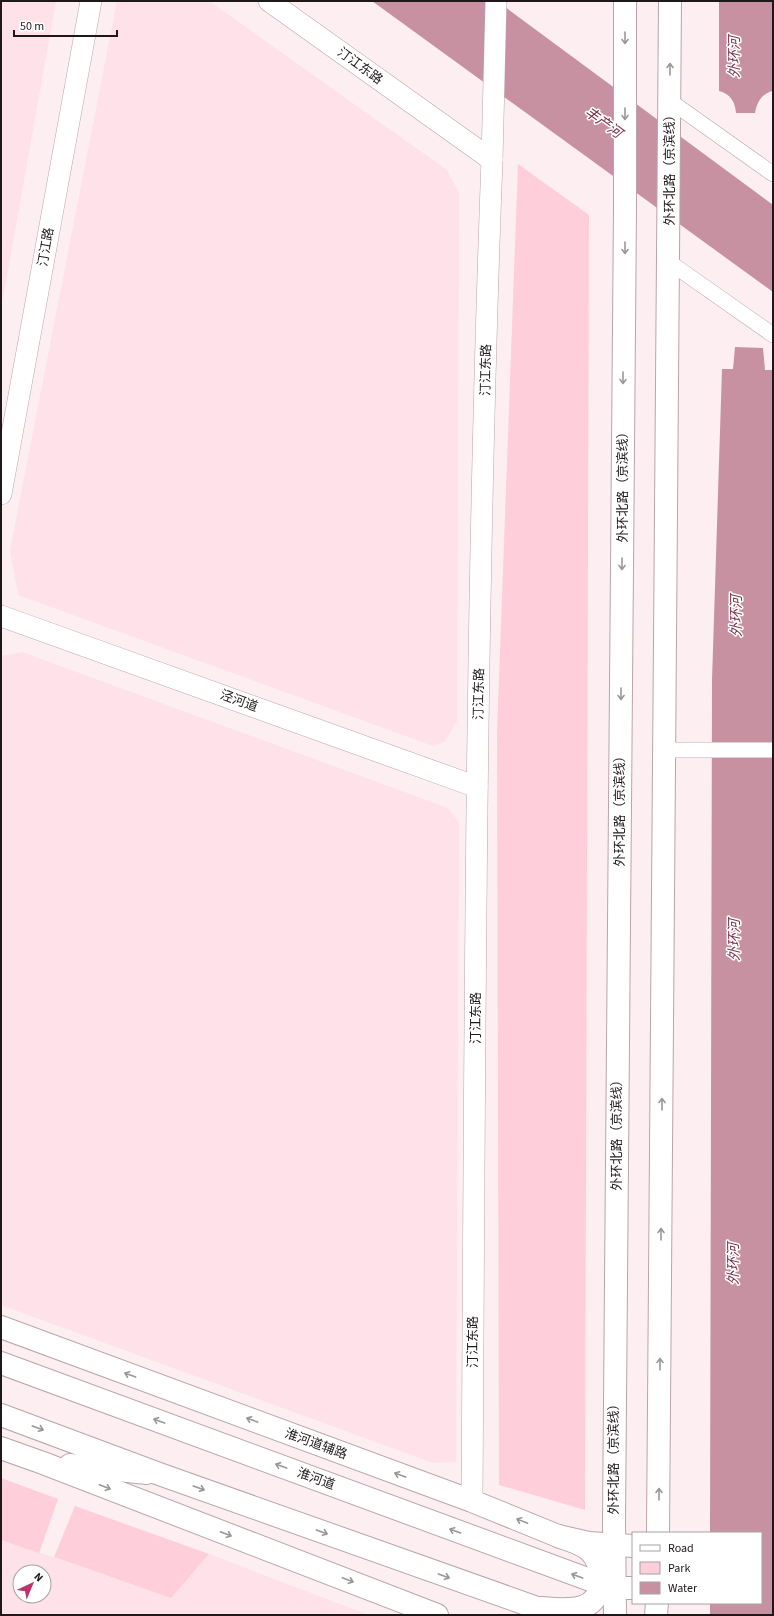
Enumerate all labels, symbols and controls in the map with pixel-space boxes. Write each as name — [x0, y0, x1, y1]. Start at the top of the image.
scale bar — [14, 12, 117, 38]
text: 50 m — [20, 18, 44, 35]
one-way arrow — [621, 31, 629, 44]
water label: 外环河 — [725, 33, 745, 78]
street label: 汀江东路 — [334, 43, 386, 89]
one-way arrow — [666, 63, 674, 76]
water label: 丰产河 — [580, 103, 628, 145]
one-way arrow — [621, 107, 629, 120]
street label: 外环北路（京滨线） — [661, 108, 679, 226]
street label: 汀江路 — [34, 226, 58, 268]
one-way arrow — [621, 241, 629, 254]
street label: 汀江东路 — [477, 344, 495, 396]
one-way arrow — [620, 371, 627, 384]
street label: 外环北路（京滨线） — [614, 425, 632, 543]
one-way arrow — [618, 557, 626, 570]
water label: 外环河 — [727, 592, 747, 637]
street label: 汀江东路 — [470, 668, 488, 720]
street label: 泾河道 — [218, 686, 260, 716]
one-way arrow — [617, 687, 625, 700]
street label: 外环北路（京滨线） — [611, 749, 629, 867]
water label: 外环河 — [725, 916, 745, 961]
street label: 汀江东路 — [467, 992, 485, 1044]
street label: 外环北路（京滨线） — [608, 1073, 626, 1191]
one-way arrow — [658, 1098, 666, 1111]
one-way arrow — [657, 1228, 665, 1241]
water label: 外环河 — [724, 1240, 744, 1285]
street label: 汀江东路 — [464, 1316, 482, 1368]
one-way arrow — [656, 1358, 664, 1371]
one-way arrow — [125, 1371, 137, 1379]
street label: 外环北路（京滨线） — [605, 1397, 623, 1515]
one-way arrow — [246, 1416, 258, 1424]
one-way arrow — [153, 1417, 165, 1425]
street label: 淮河道辅路 — [282, 1424, 350, 1464]
one-way arrow — [31, 1425, 43, 1433]
one-way arrow — [275, 1462, 287, 1470]
street label: 淮河道 — [295, 1464, 337, 1494]
one-way arrow — [394, 1471, 407, 1478]
one-way arrow — [99, 1483, 111, 1491]
one-way arrow — [193, 1485, 206, 1492]
one-way arrow — [655, 1488, 663, 1501]
one-way arrow — [516, 1517, 528, 1525]
one-way arrow — [450, 1526, 462, 1534]
one-way arrow — [315, 1528, 327, 1536]
one-way arrow — [220, 1530, 232, 1538]
legend — [632, 1532, 762, 1604]
text: Road — [668, 1540, 694, 1557]
text: Park — [668, 1560, 690, 1577]
north arrow — [12, 1564, 52, 1604]
text: N — [31, 1569, 46, 1585]
one-way arrow — [572, 1571, 584, 1579]
one-way arrow — [438, 1572, 450, 1580]
one-way arrow — [341, 1577, 353, 1585]
text: Water — [668, 1580, 698, 1597]

